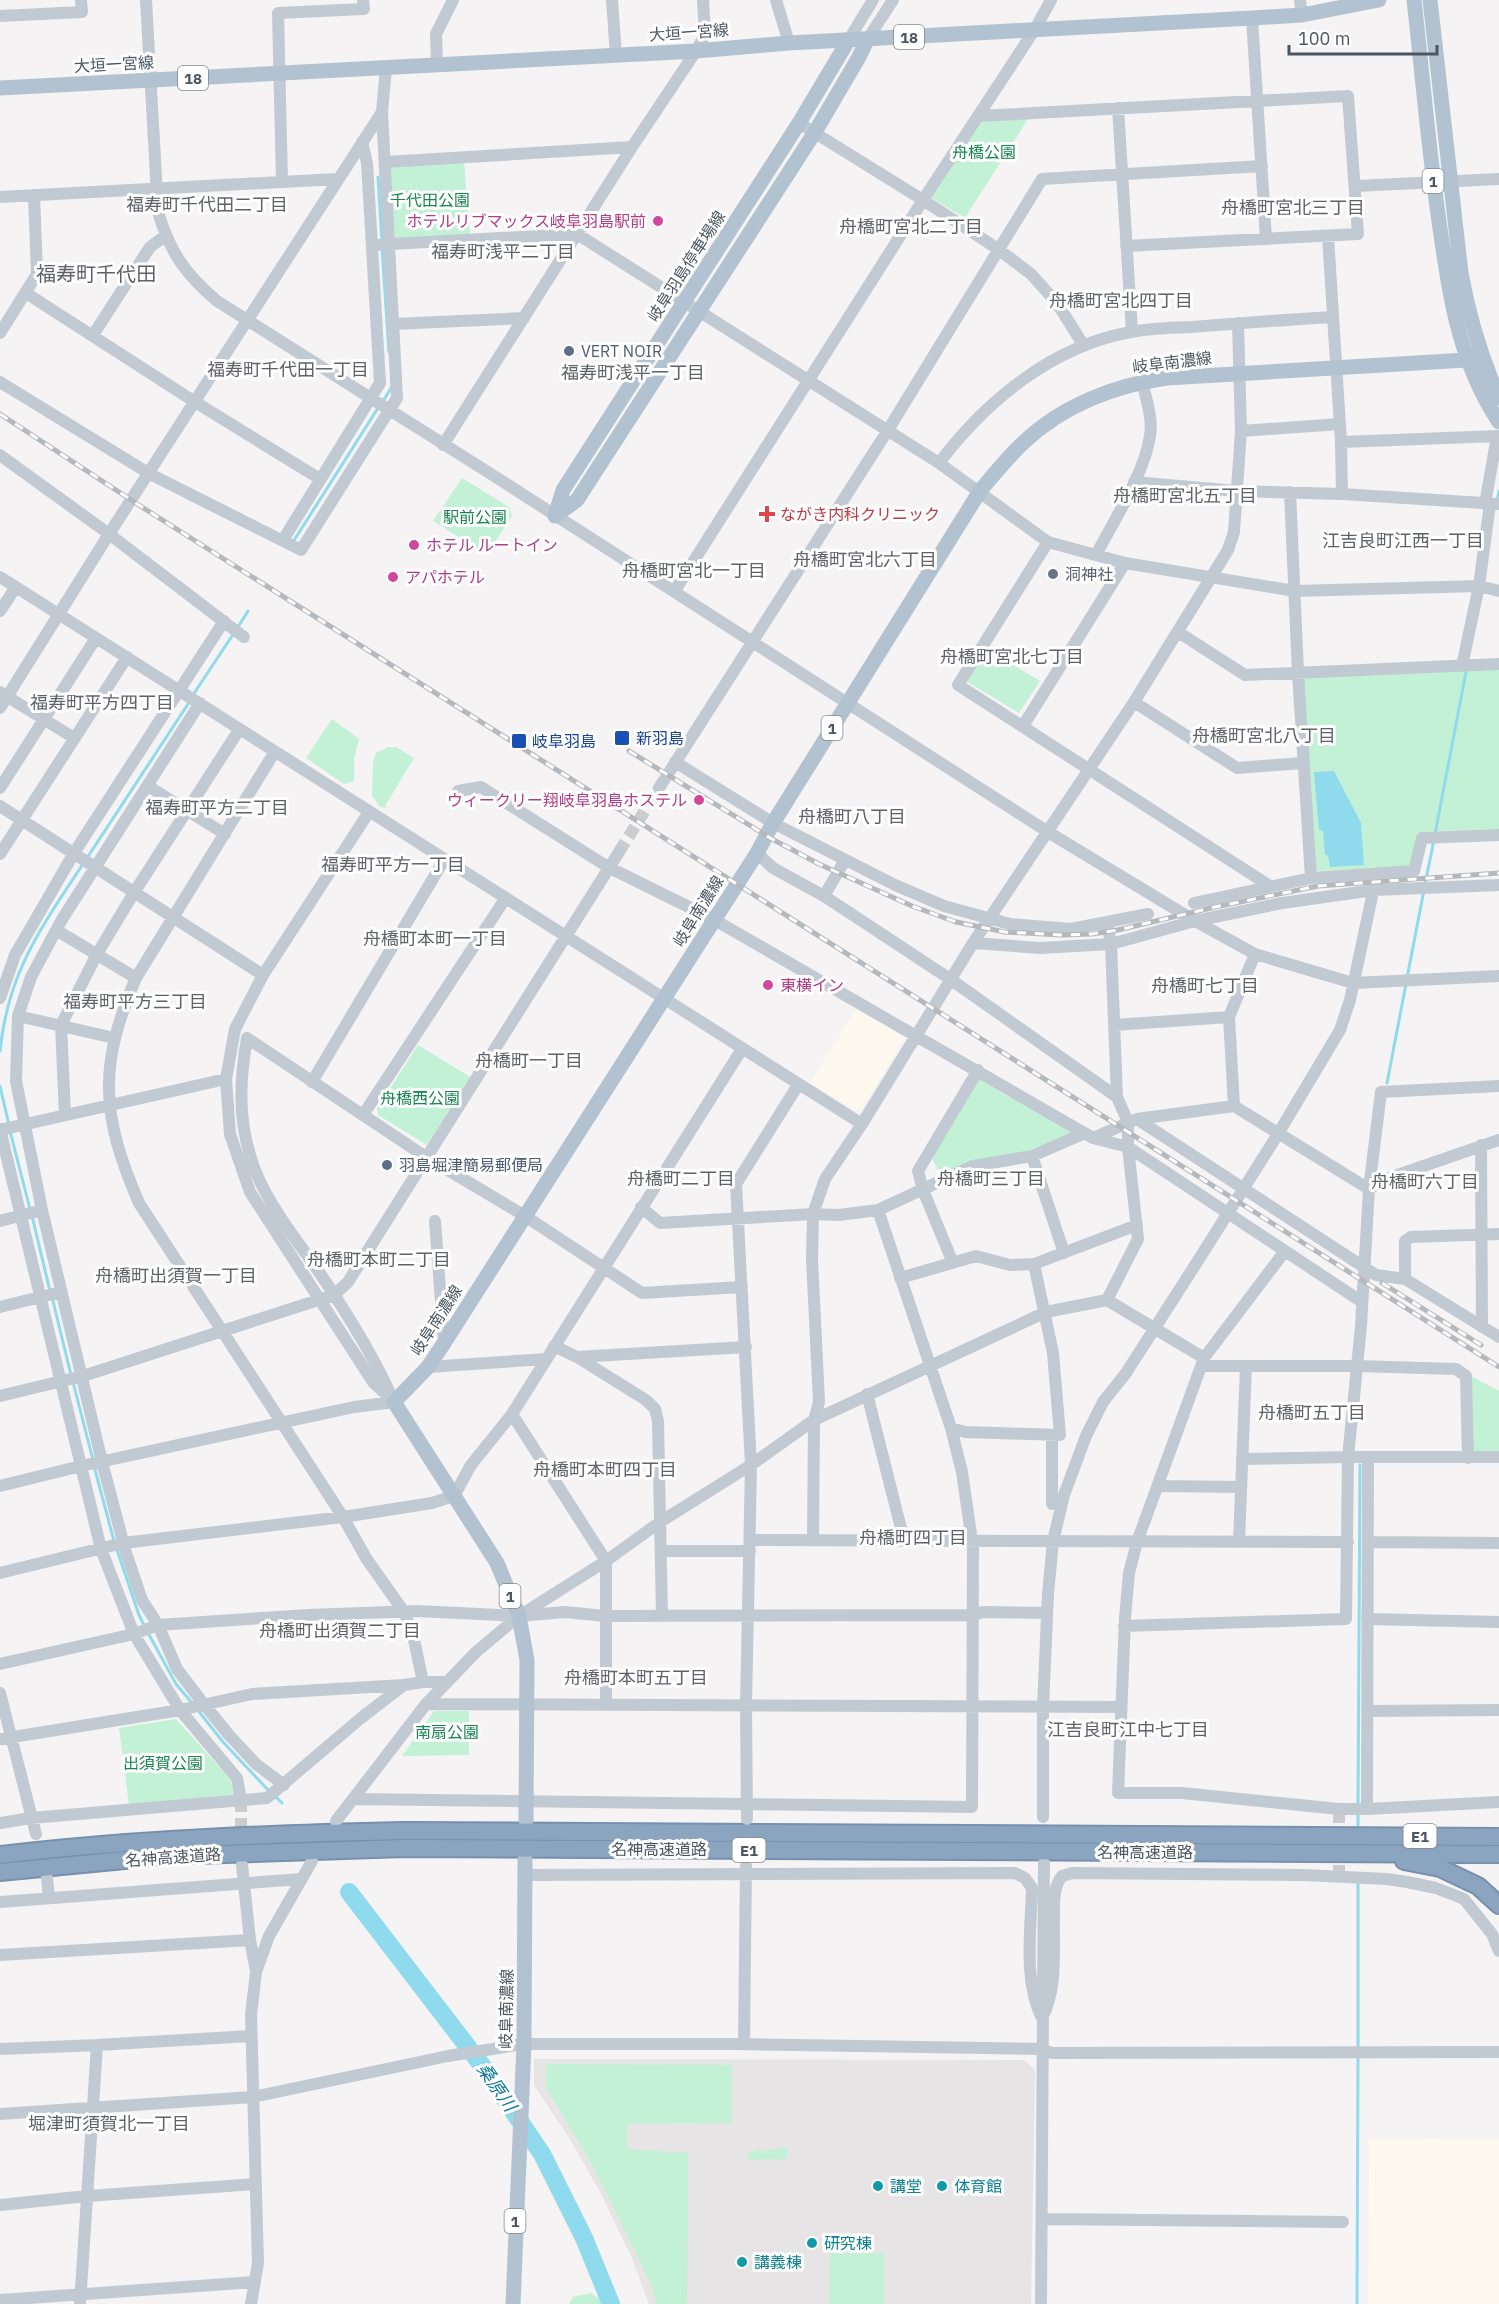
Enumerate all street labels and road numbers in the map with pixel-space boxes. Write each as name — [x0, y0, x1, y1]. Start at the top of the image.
street label: 大垣一宮線 — [648, 19, 730, 45]
road number: 18 — [894, 25, 924, 49]
street label: 大垣一宮線 — [74, 52, 154, 76]
road number: 18 — [178, 66, 208, 90]
road number: 1 — [1422, 169, 1444, 193]
street label: 岐阜羽島停車場線 — [643, 207, 729, 325]
street label: 岐阜南濃線 — [1131, 347, 1213, 377]
road number: 1 — [822, 716, 842, 740]
street label: 岐阜南濃線 — [668, 872, 728, 950]
street label: 岐阜南濃線 — [406, 1281, 466, 1359]
road number: 1 — [500, 1584, 520, 1608]
road number: E1 — [1404, 1824, 1436, 1848]
road number: E1 — [732, 1838, 766, 1862]
street label: 名神高速道路 — [611, 1839, 707, 1859]
street label: 名神高速道路 — [1097, 1842, 1193, 1862]
street label: 名神高速道路 — [124, 1844, 222, 1870]
street label: 岐阜南濃線 — [495, 1969, 517, 2049]
road number: 1 — [504, 2209, 526, 2233]

